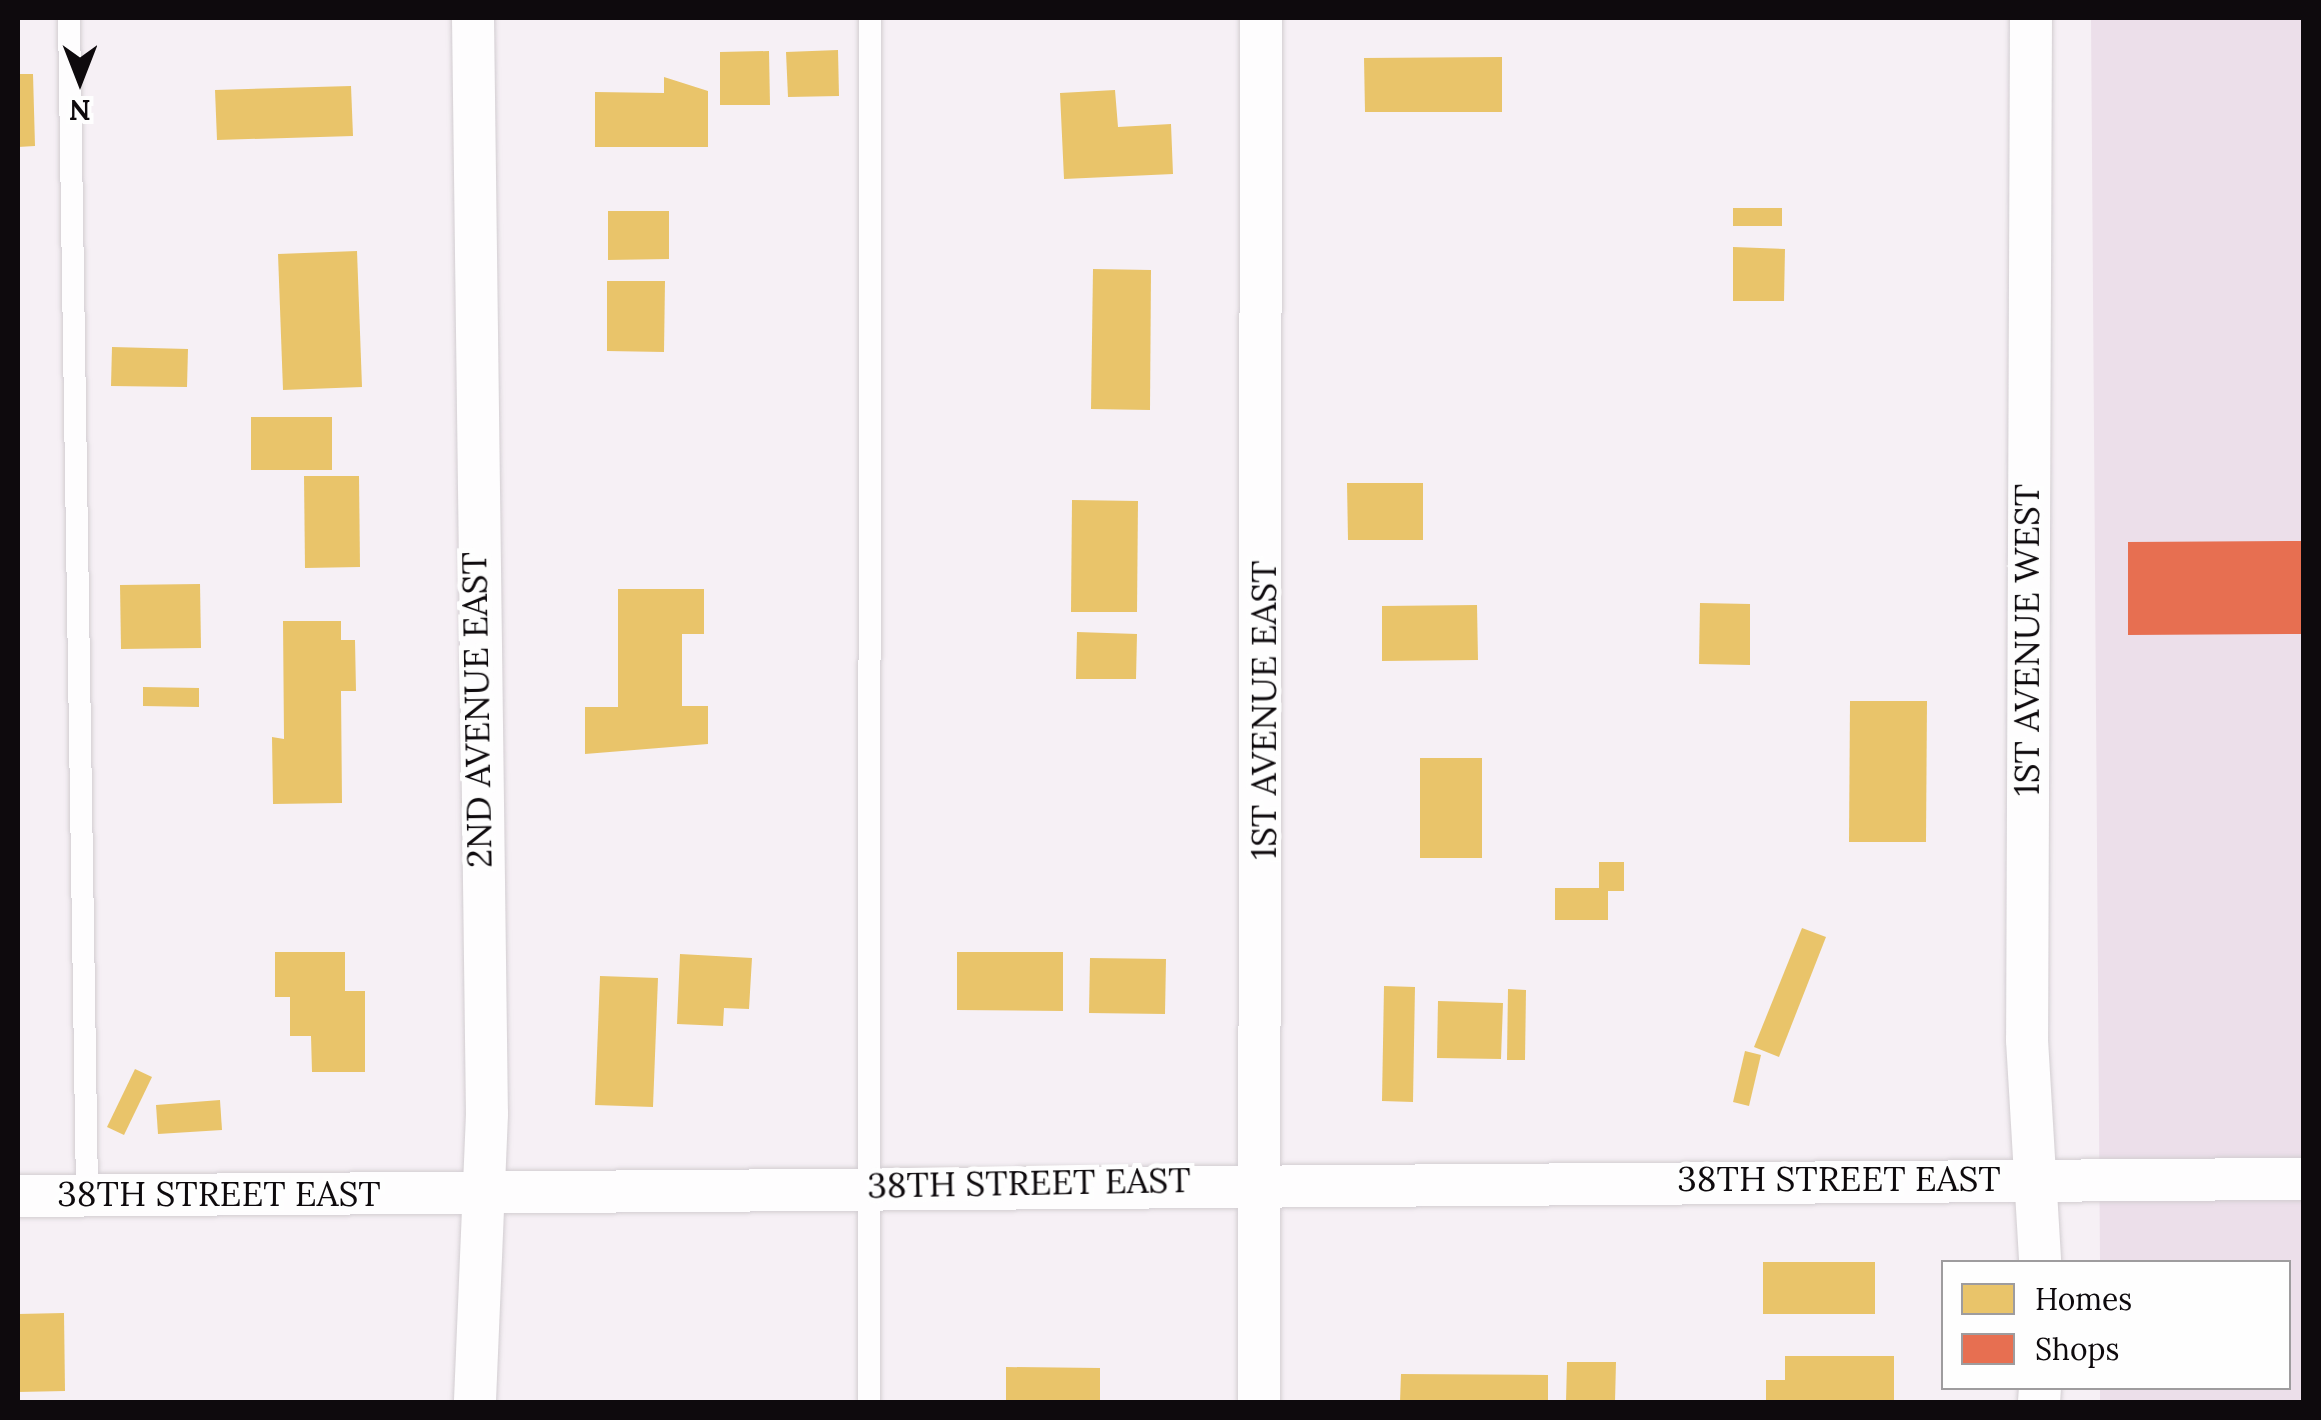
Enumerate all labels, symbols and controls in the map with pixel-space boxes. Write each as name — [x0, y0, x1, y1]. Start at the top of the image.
north arrow — [30, 30, 130, 130]
text: N — [69, 92, 91, 128]
street label: 1ST AVENUE WEST — [2006, 484, 2048, 796]
street label: 2ND AVENUE EAST — [453, 552, 501, 868]
street label: 1ST AVENUE EAST — [1243, 560, 1285, 860]
street label: 38TH STREET EAST — [1677, 1158, 2001, 1200]
street label: 38TH STREET EAST — [867, 1159, 1191, 1207]
street label: 38TH STREET EAST — [57, 1173, 381, 1215]
legend — [1941, 1260, 2291, 1390]
text: Homes — [2035, 1280, 2132, 1318]
text: Shops — [2035, 1330, 2119, 1368]

